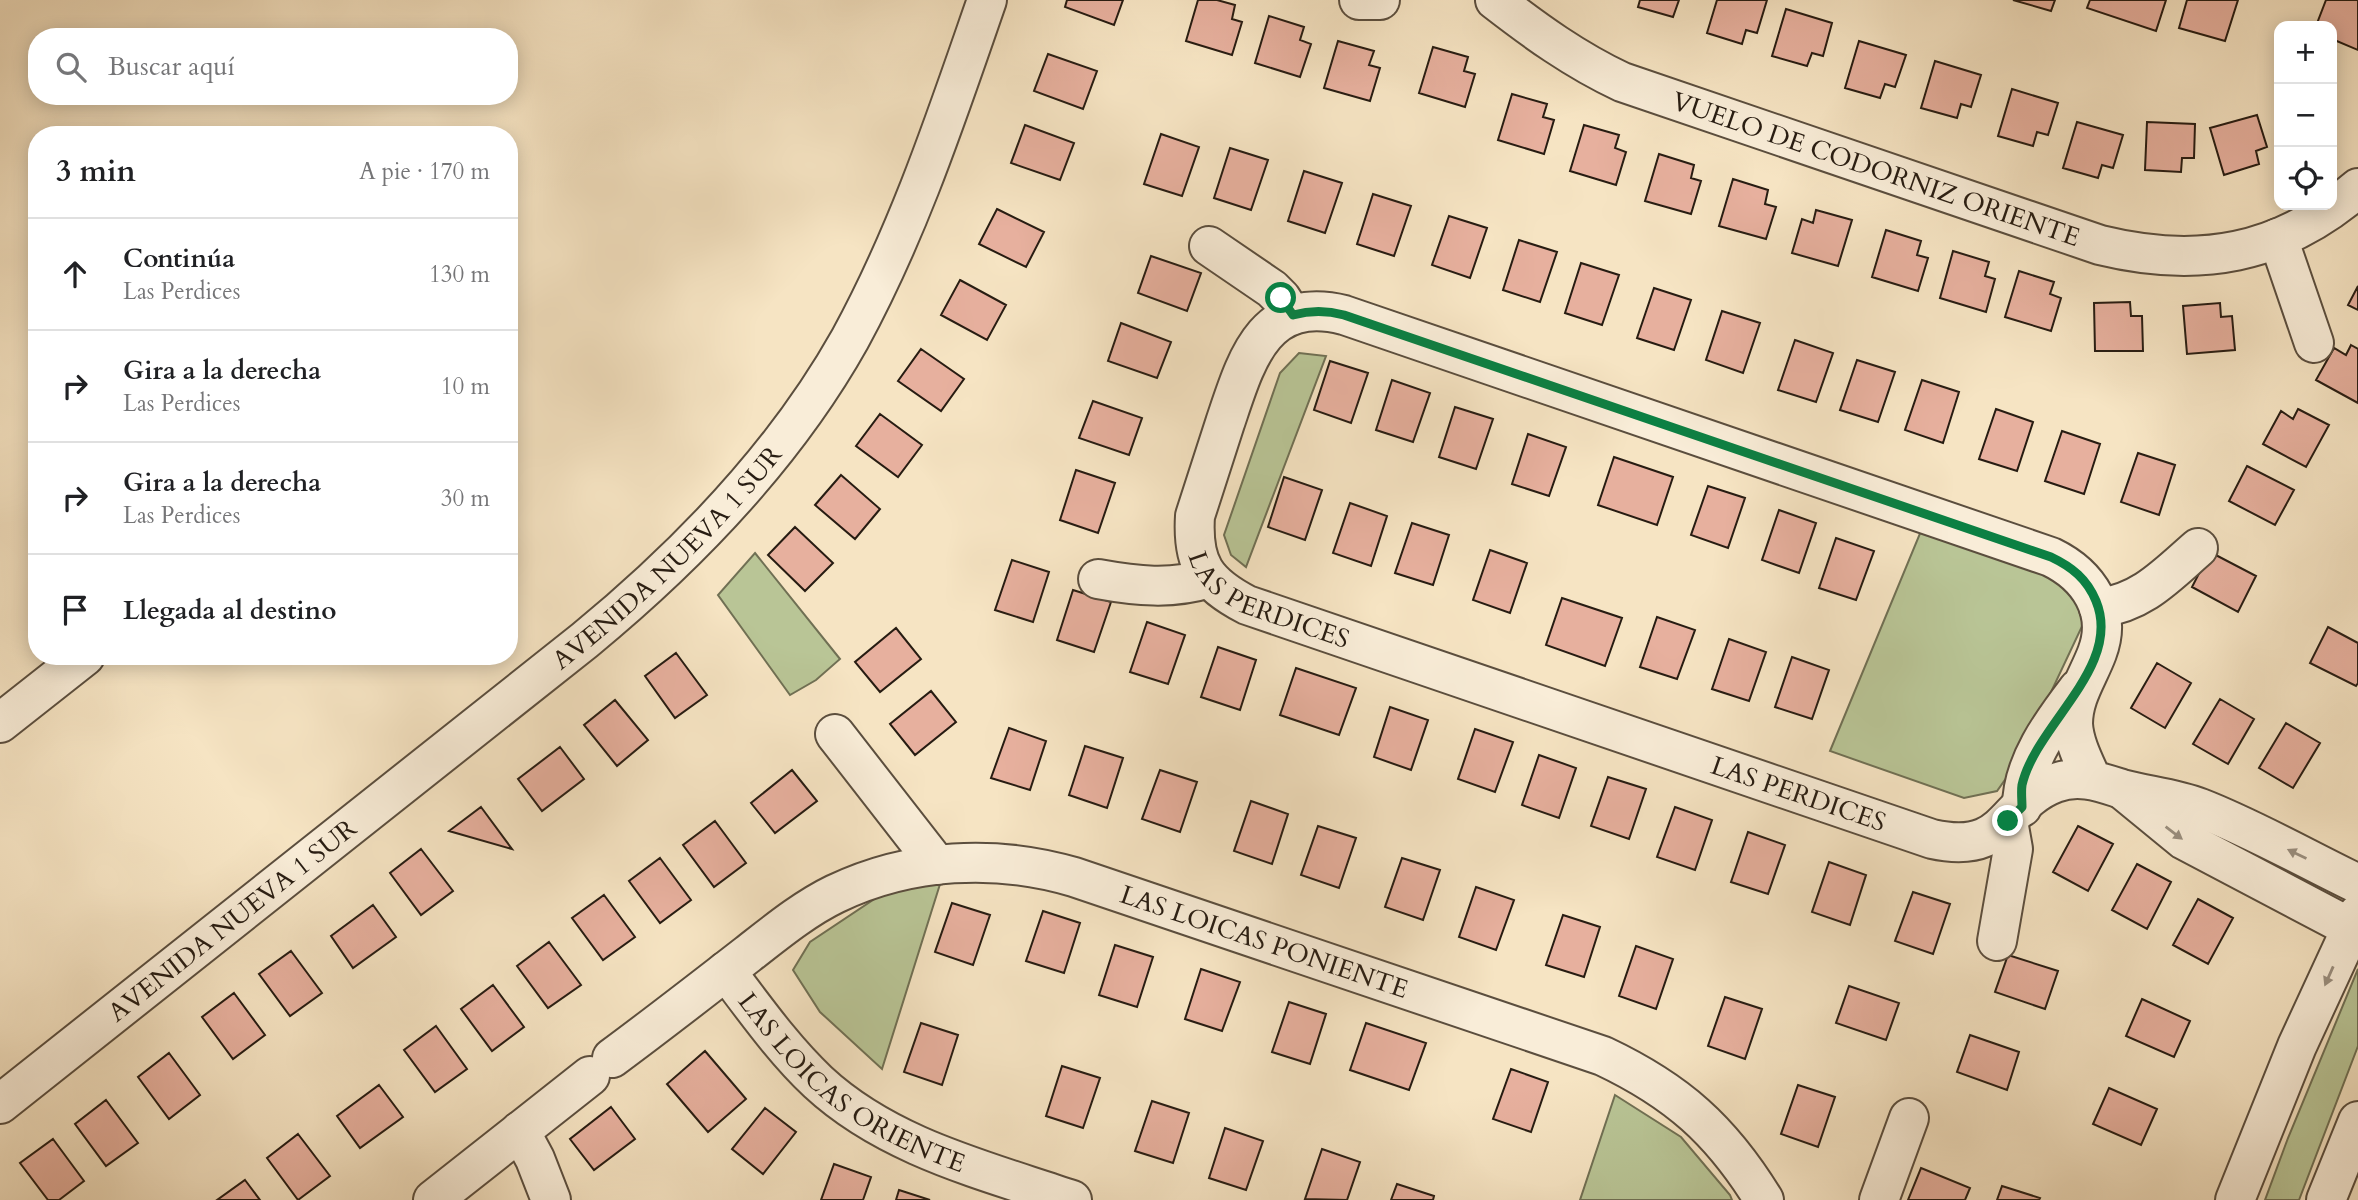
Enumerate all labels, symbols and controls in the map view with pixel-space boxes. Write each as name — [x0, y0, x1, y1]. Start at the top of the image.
map controls — [2274, 21, 2337, 210]
button: + — [2274, 21, 2337, 84]
search box — [28, 28, 518, 105]
icon: search — [52, 48, 90, 86]
text: Buscar aquí — [108, 49, 235, 84]
street label: VUELO DE CODORNIZ ORIENTE — [1667, 83, 2085, 254]
button: − — [2274, 84, 2337, 147]
button: locate — [2274, 147, 2337, 210]
text: 3 min — [56, 151, 136, 192]
text: A pie · 170 m — [359, 156, 490, 187]
text: Continúa — [123, 241, 235, 276]
icon: ahead — [56, 255, 94, 293]
text: 130 m — [429, 259, 490, 290]
text: Las Perdices — [123, 276, 241, 307]
route start — [1265, 282, 1296, 313]
text: Gira a la derecha — [123, 353, 321, 388]
icon: right — [56, 367, 94, 405]
text: 10 m — [441, 371, 490, 402]
text: Las Perdices — [123, 388, 241, 419]
street label: AVENIDA NUEVA 1 SUR — [545, 438, 789, 677]
text: Gira a la derecha — [123, 465, 321, 500]
icon: right — [56, 479, 94, 517]
text: 30 m — [441, 483, 490, 514]
text: Las Perdices — [123, 500, 241, 531]
street label: LAS PERDICES — [1180, 546, 1354, 656]
icon: arrive — [56, 591, 94, 629]
text: Llegada al destino — [123, 593, 337, 628]
street label: LAS PERDICES — [1706, 747, 1891, 839]
route end — [1992, 805, 2023, 836]
street label: AVENIDA NUEVA 1 SUR — [100, 811, 363, 1029]
one-way arrow — [2165, 825, 2183, 839]
one-way arrow — [2287, 849, 2307, 860]
street label: LAS LOICAS PONIENTE — [1116, 876, 1413, 1006]
one-way arrow — [2323, 966, 2335, 986]
street label: LAS LOICAS ORIENTE — [731, 985, 970, 1181]

